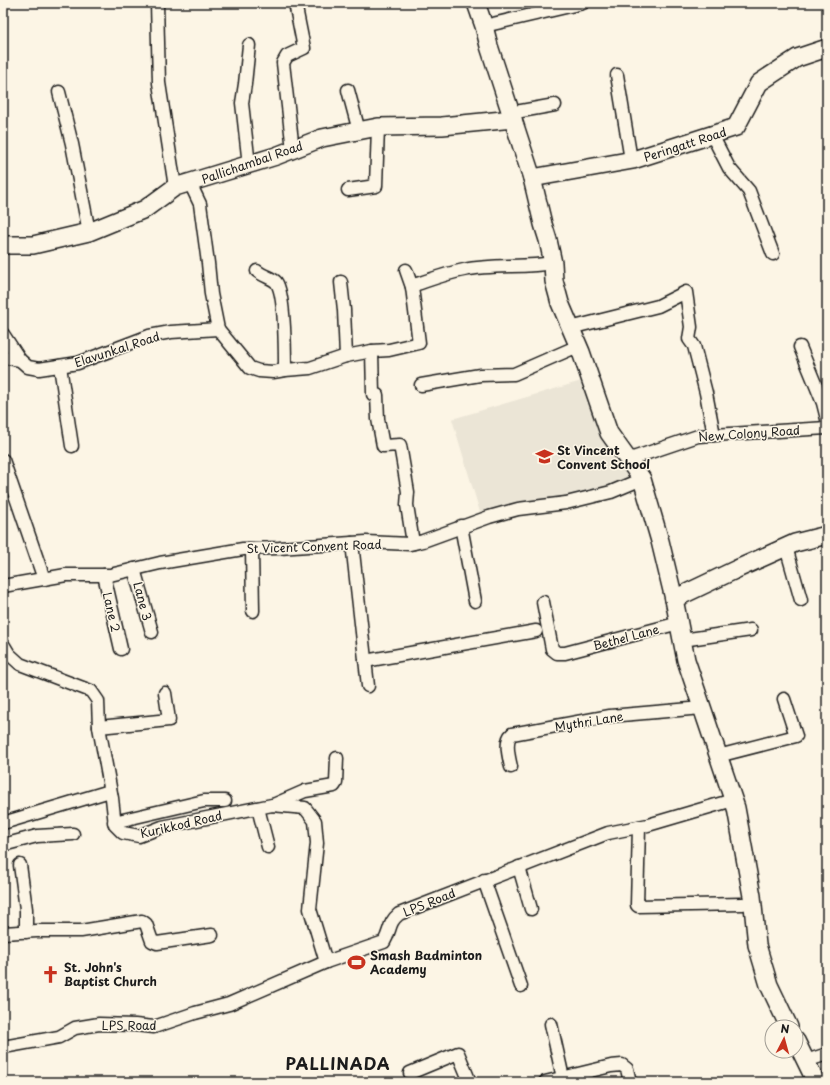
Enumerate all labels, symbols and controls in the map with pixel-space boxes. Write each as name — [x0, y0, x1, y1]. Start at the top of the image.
street label: Peringatt Road — [641, 122, 729, 166]
street label: Pallichambal Road — [199, 136, 305, 188]
street label: Elavunkal Road — [72, 327, 162, 371]
street label: New Colony Road — [697, 420, 801, 446]
place label: St Vincent Convent School — [557, 441, 650, 473]
school or university icon: St Vincent Convent School — [534, 447, 554, 467]
street label: St Vicent Convent Road — [246, 535, 382, 557]
street label: Lane 3 — [129, 580, 157, 622]
street label: Lane 2 — [99, 590, 125, 634]
street label: Bethel Lane — [591, 619, 661, 654]
street label: Mythri Lane — [553, 707, 625, 735]
street label: Kurikkod Road — [138, 806, 224, 842]
street label: LPS Road — [400, 883, 458, 921]
place label: Smash Badminton Academy — [369, 946, 482, 978]
sports icon: Smash Badminton Academy — [347, 952, 367, 972]
place label: St. John's Baptist Church — [64, 958, 157, 990]
church icon: St. John's Baptist Church — [41, 964, 61, 984]
street label: LPS Road — [101, 1016, 157, 1034]
north arrow — [764, 1019, 804, 1059]
text: N — [780, 1020, 791, 1037]
district label: PALLINADA — [285, 1051, 391, 1075]

